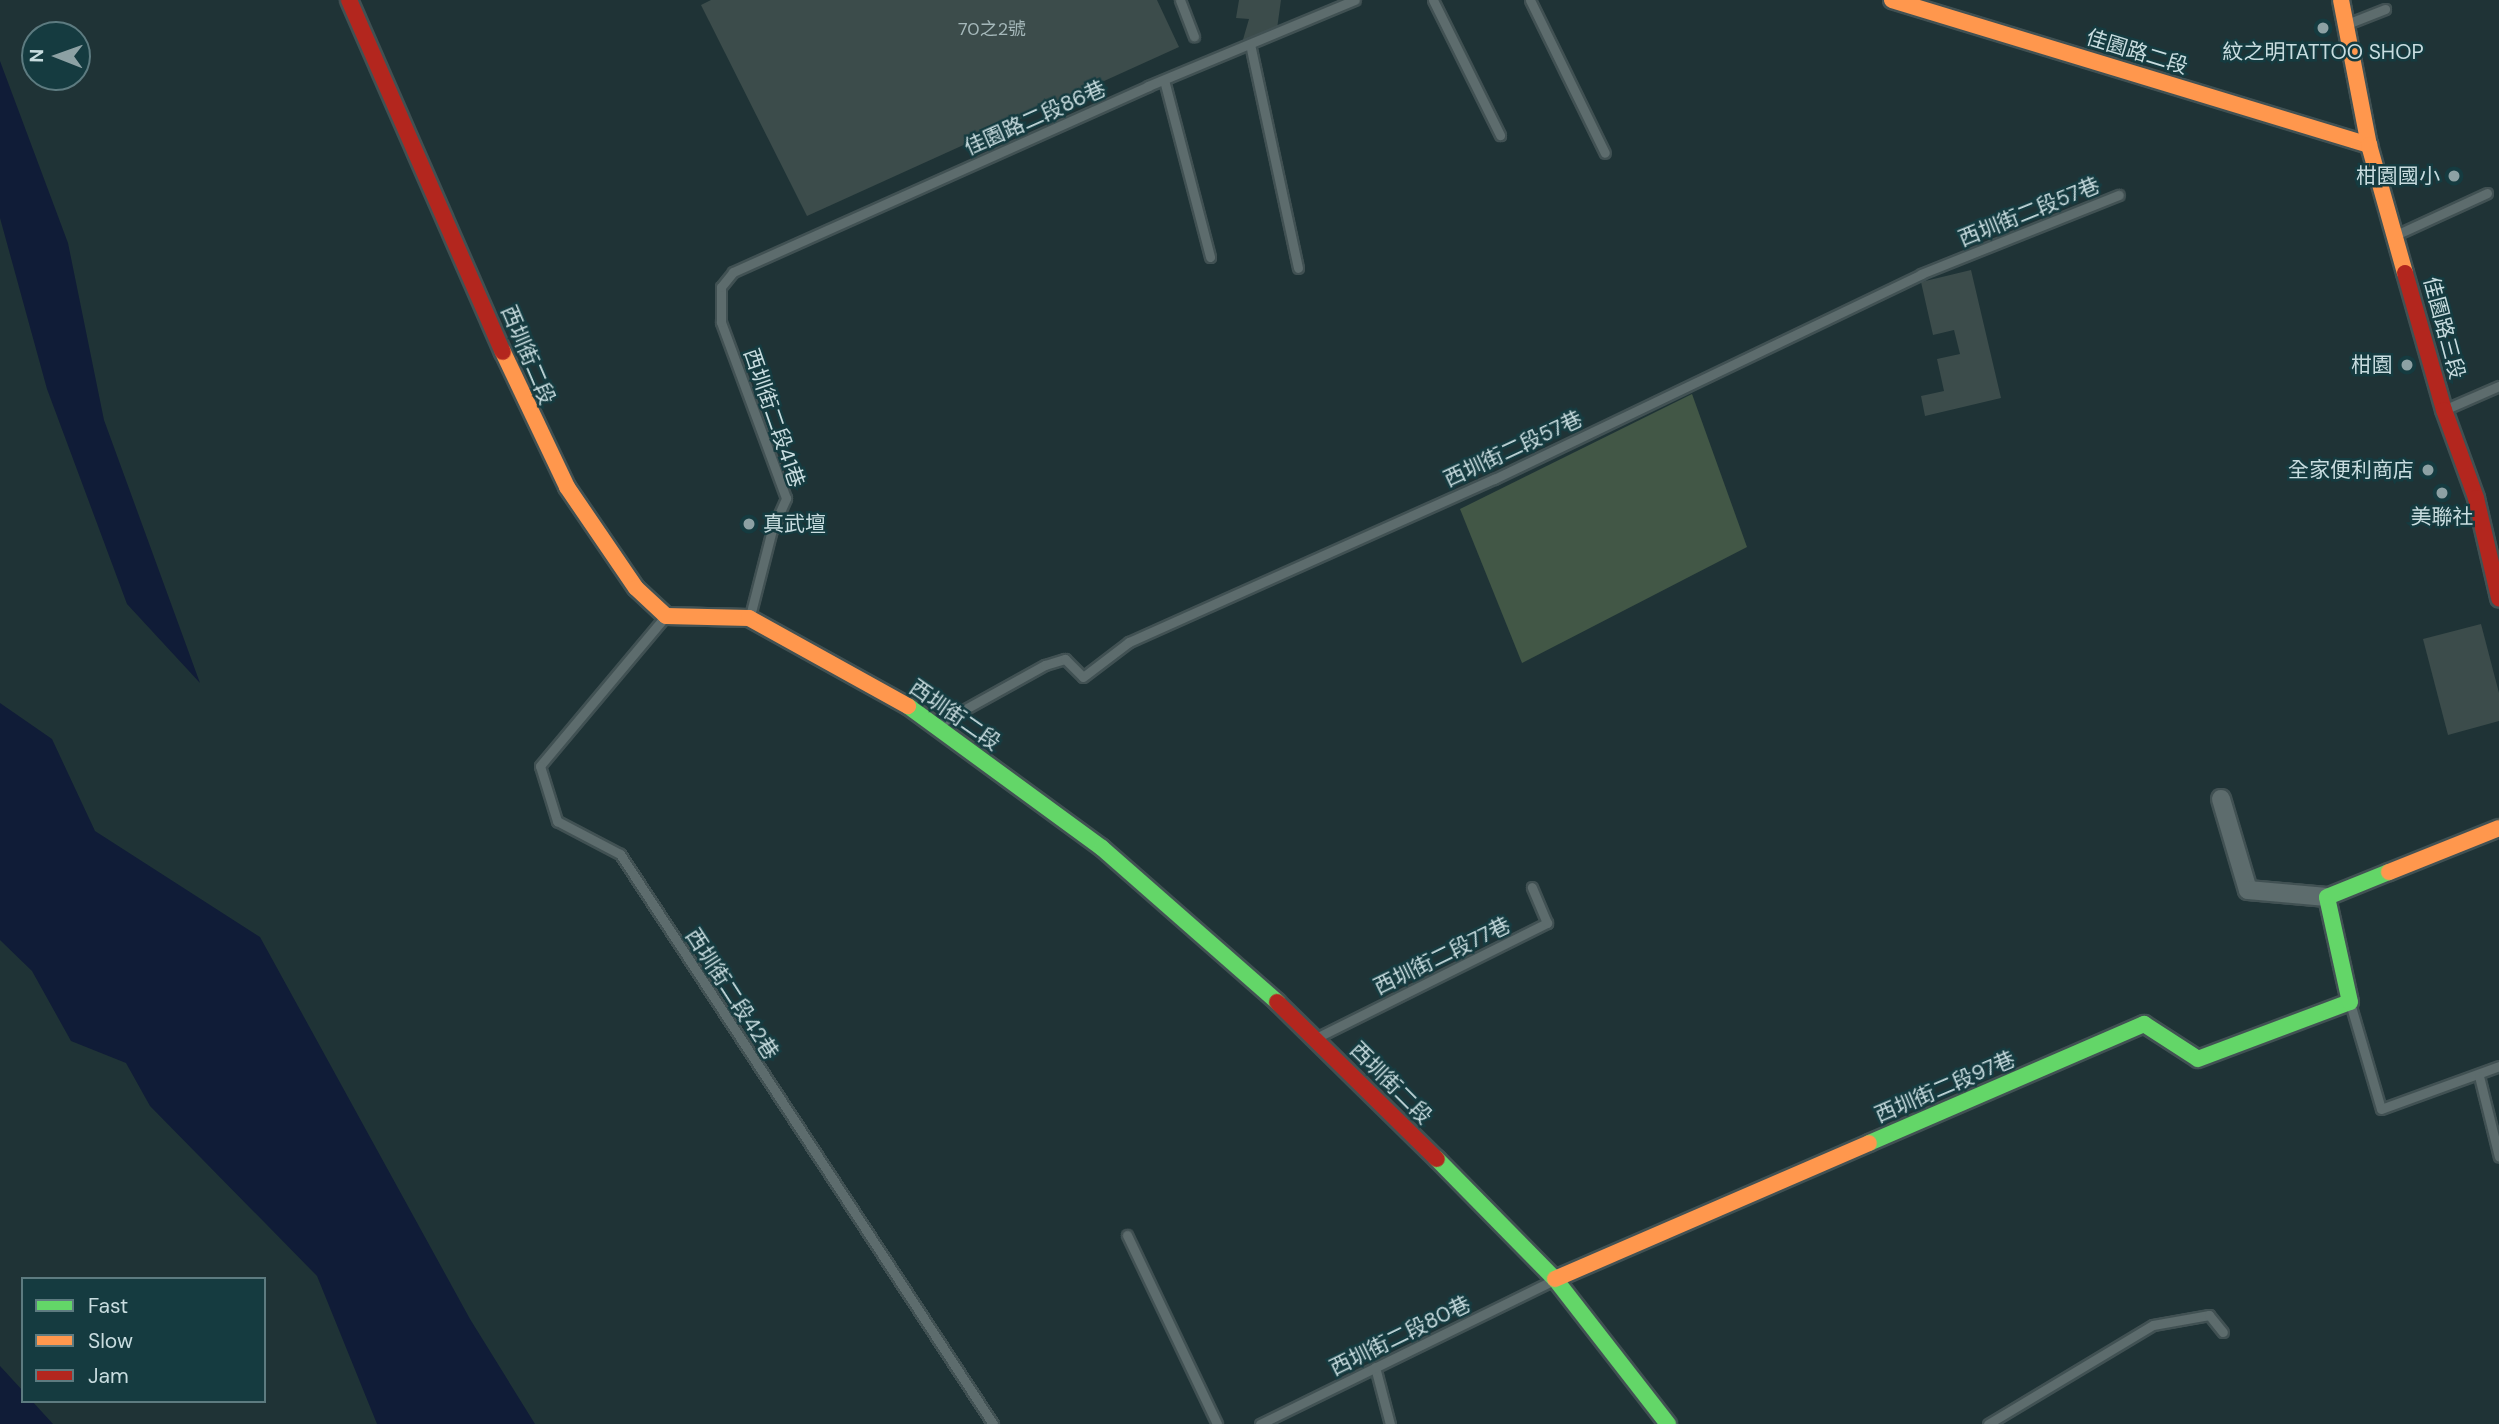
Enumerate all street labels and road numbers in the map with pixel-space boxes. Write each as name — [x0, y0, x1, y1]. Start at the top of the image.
street label: 佳園路二段 — [2083, 25, 2191, 79]
street label: 佳園路二段86巷 — [960, 76, 1110, 160]
street label: 西圳街二段57巷 — [1955, 172, 2103, 252]
street label: 佳園路三段 — [2418, 274, 2470, 382]
street label: 西圳街二段 — [496, 302, 560, 408]
street label: 西圳街二段41巷 — [738, 345, 810, 491]
street label: 西圳街二段57巷 — [1440, 406, 1586, 492]
street label: 西圳街二段 — [905, 675, 1005, 755]
street label: 西圳街二段77巷 — [1370, 912, 1514, 1000]
street label: 西圳街二段42巷 — [680, 924, 784, 1064]
street label: 西圳街二段 — [1345, 1037, 1437, 1129]
street label: 西圳街二段97巷 — [1871, 1046, 2019, 1128]
street label: 西圳街二段80巷 — [1326, 1291, 1474, 1381]

